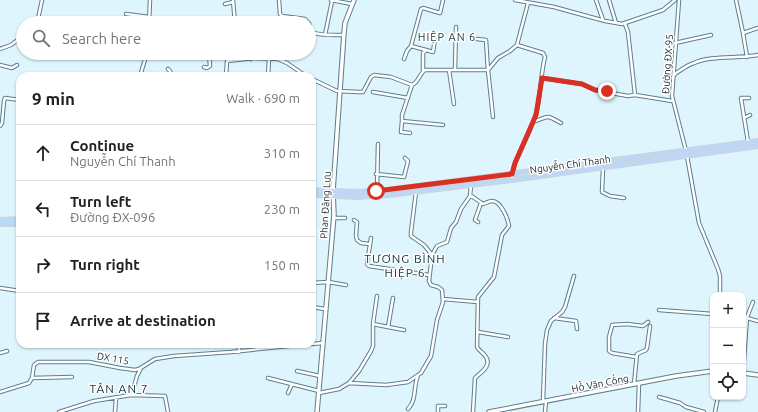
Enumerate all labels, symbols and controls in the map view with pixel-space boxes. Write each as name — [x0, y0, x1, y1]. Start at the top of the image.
search box — [16, 16, 316, 60]
icon: search — [30, 27, 52, 49]
text: Search here — [62, 30, 141, 47]
district label: HIỆP AN 6 — [418, 30, 476, 44]
street label: Đường ĐX-95 — [660, 34, 675, 94]
route end — [598, 82, 616, 100]
text: 9 min — [32, 89, 75, 108]
text: Walk · 690 m — [226, 91, 300, 105]
text: Continue — [70, 137, 134, 154]
icon: ahead — [32, 142, 54, 164]
text: 310 m — [264, 146, 300, 160]
street label: Nguyễn Chí Thanh — [529, 153, 611, 176]
text: Nguyễn Chí Thanh — [70, 154, 176, 168]
street label: Phan Đăng Lưu — [318, 171, 333, 239]
route start — [367, 182, 385, 200]
text: Turn left — [70, 193, 131, 210]
icon: left — [32, 198, 54, 220]
text: 230 m — [264, 202, 300, 216]
text: Đường ĐX-096 — [70, 210, 155, 224]
district label: TƯƠNG BÌNH HIỆP 6 — [364, 252, 446, 280]
icon: right — [32, 254, 54, 276]
text: Turn right — [70, 256, 140, 273]
text: 150 m — [264, 258, 300, 272]
map controls — [710, 292, 746, 400]
button: + — [710, 292, 746, 328]
icon: arrive — [32, 310, 54, 332]
text: Arrive at destination — [70, 312, 216, 329]
button: − — [710, 328, 746, 364]
street label: DX 115 — [96, 350, 130, 367]
button: locate — [710, 364, 746, 400]
street label: Hồ Văn Cống — [570, 371, 630, 394]
district label: TÂN AN 7 — [89, 382, 149, 395]

